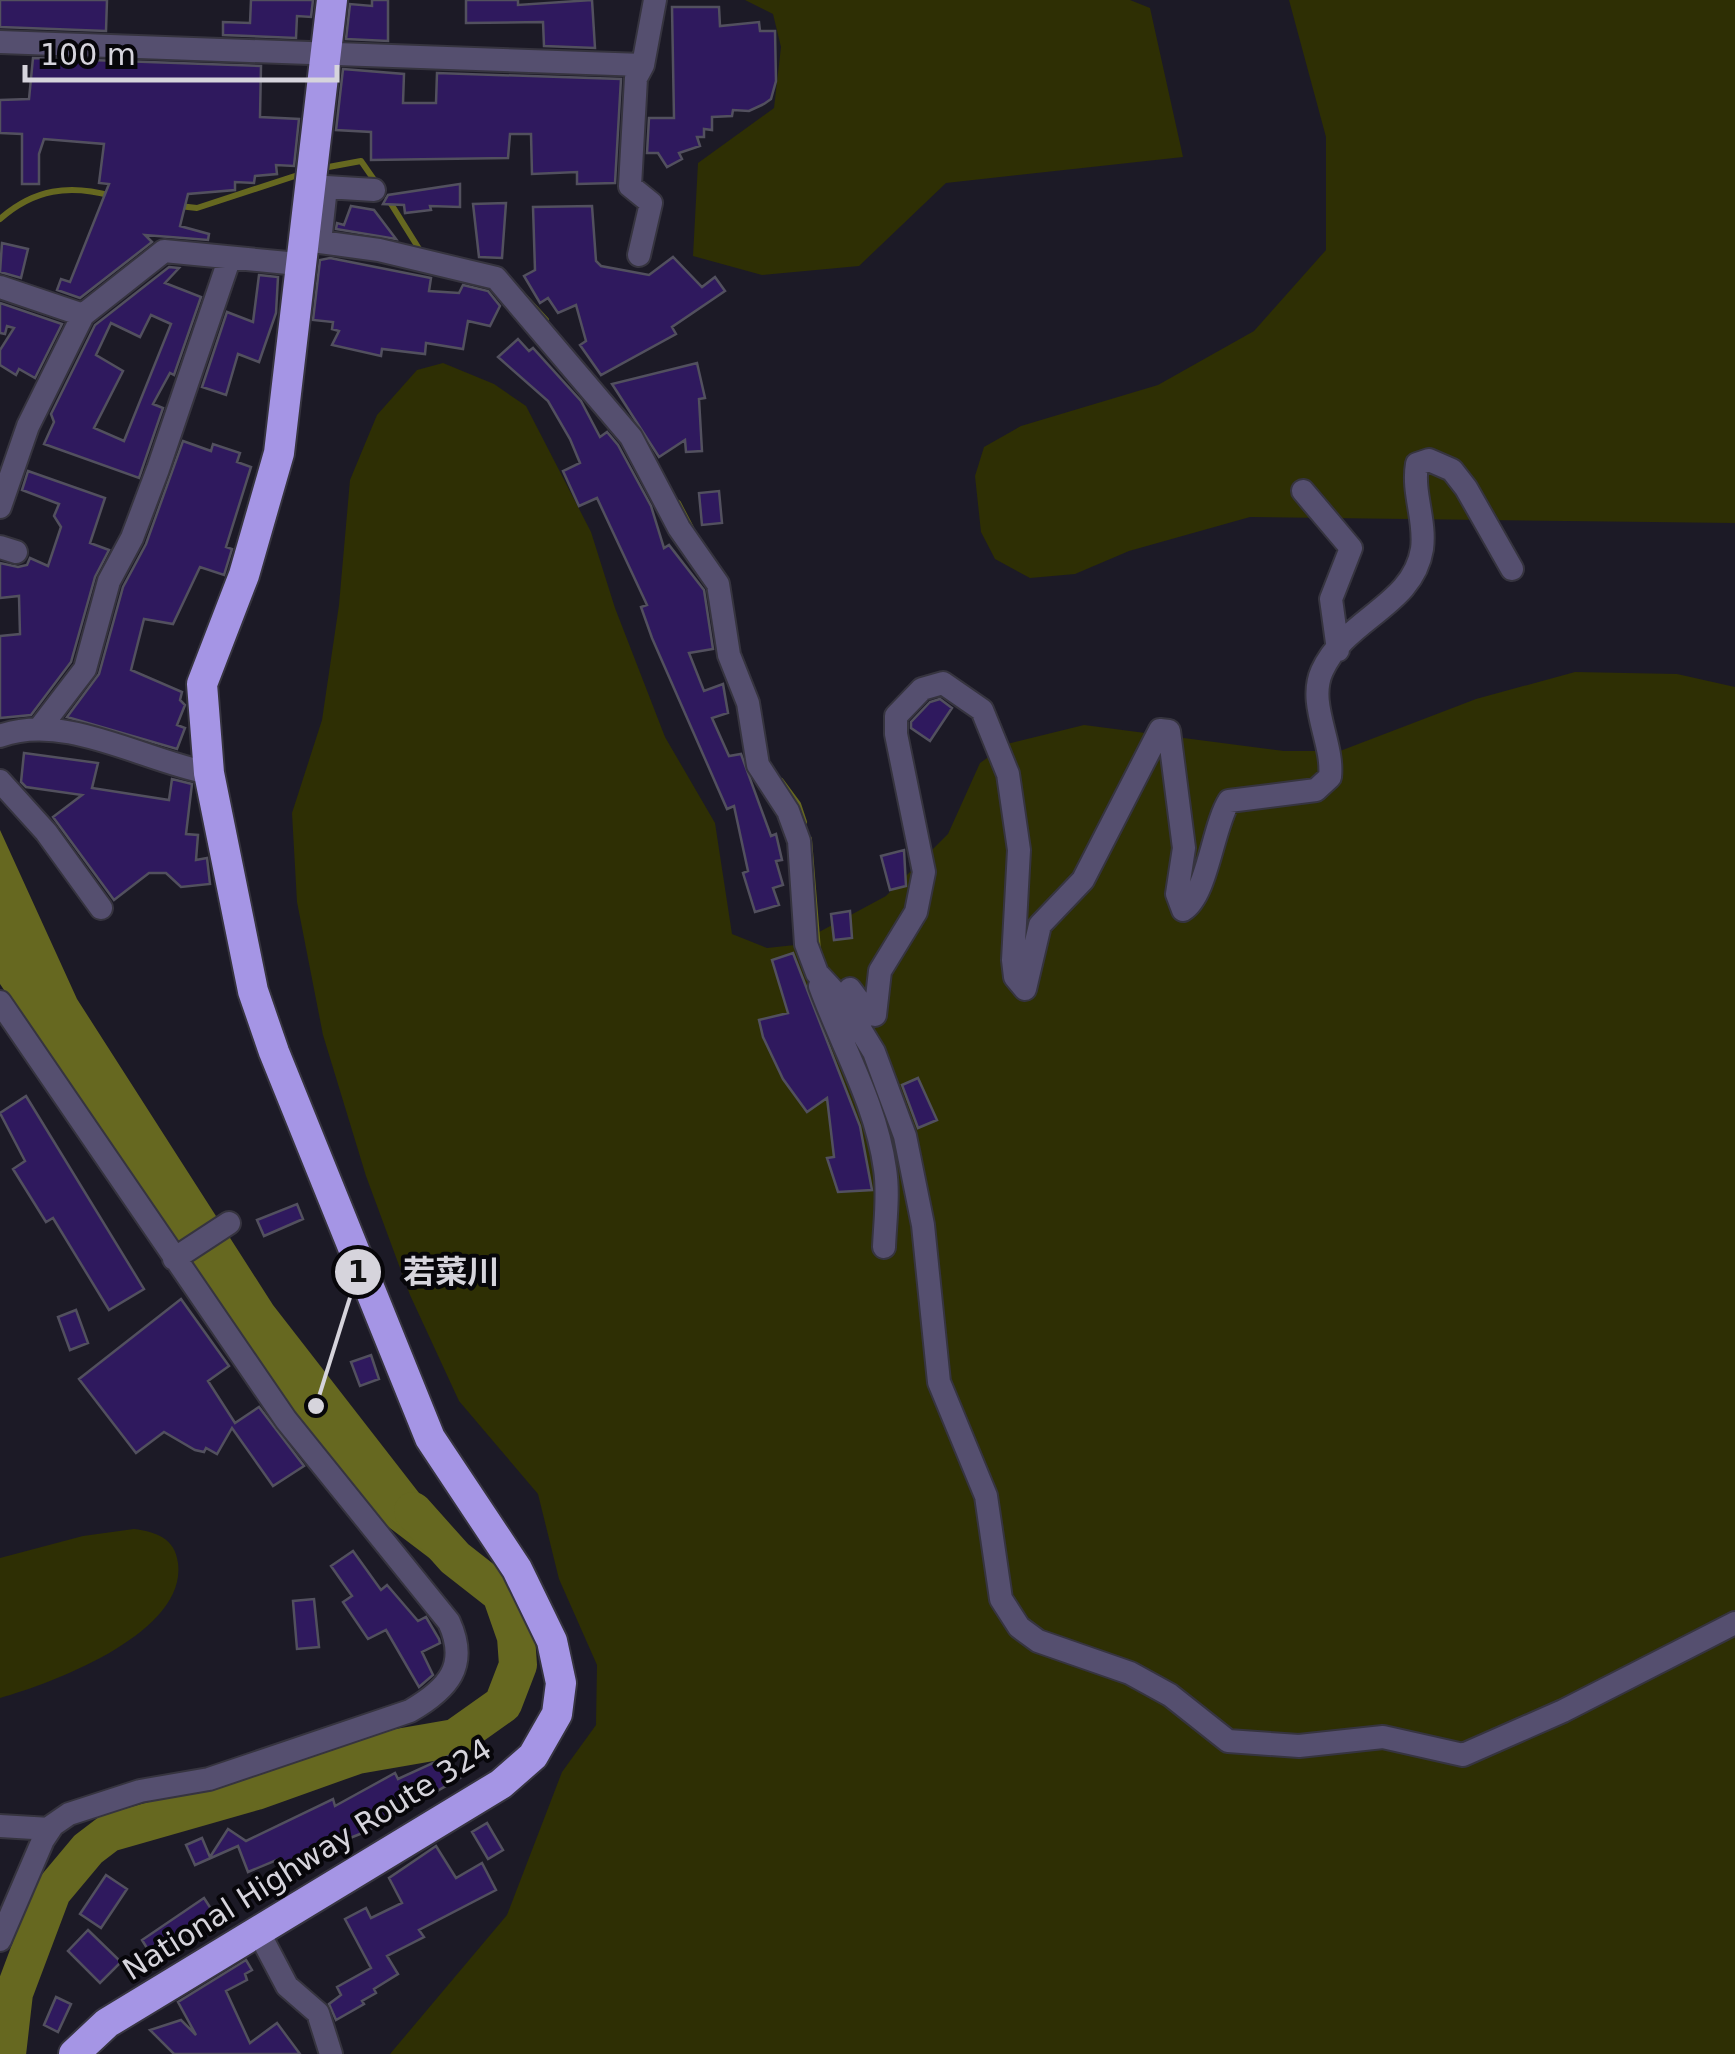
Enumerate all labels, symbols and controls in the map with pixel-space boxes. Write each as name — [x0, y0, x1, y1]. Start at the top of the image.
scale bar — [25, 20, 338, 82]
text: 100 m — [40, 37, 136, 72]
callout: 若菜川 — [333, 1241, 519, 1303]
text: 若菜川 — [403, 1253, 499, 1291]
text: 1 — [348, 1254, 368, 1289]
street label: National Highway Route 324 — [116, 1731, 498, 1987]

